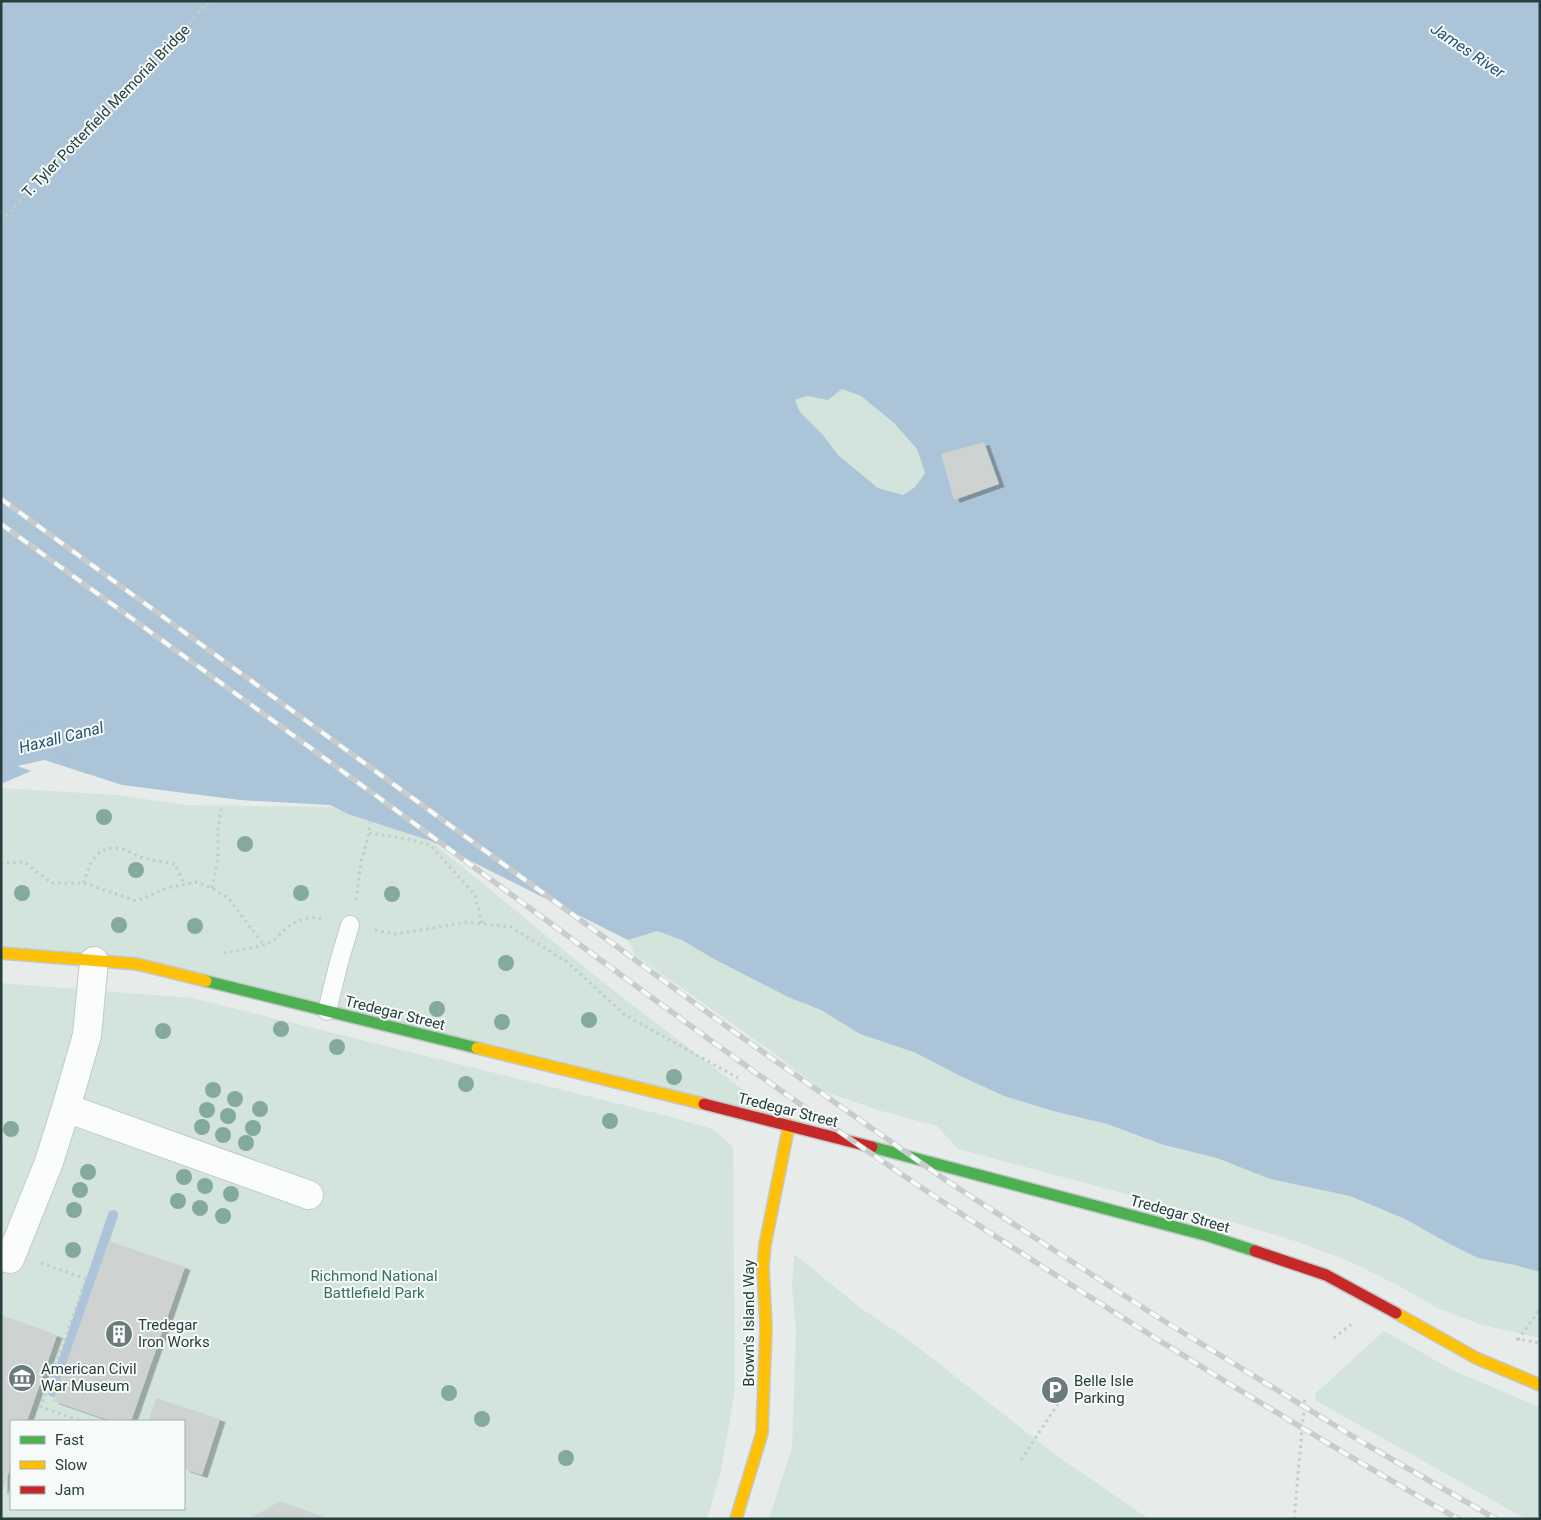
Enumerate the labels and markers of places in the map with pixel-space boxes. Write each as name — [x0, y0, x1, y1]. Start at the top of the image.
place label: Tredegar Iron Works — [138, 1316, 210, 1351]
building icon: Tredegar Iron Works — [104, 1319, 134, 1349]
place label: American Civil War Museum — [41, 1360, 137, 1395]
museum icon: American Civil War Museum — [7, 1363, 37, 1393]
place label: Belle Isle Parking — [1074, 1372, 1134, 1407]
parking icon: Belle Isle Parking — [1040, 1375, 1070, 1405]

